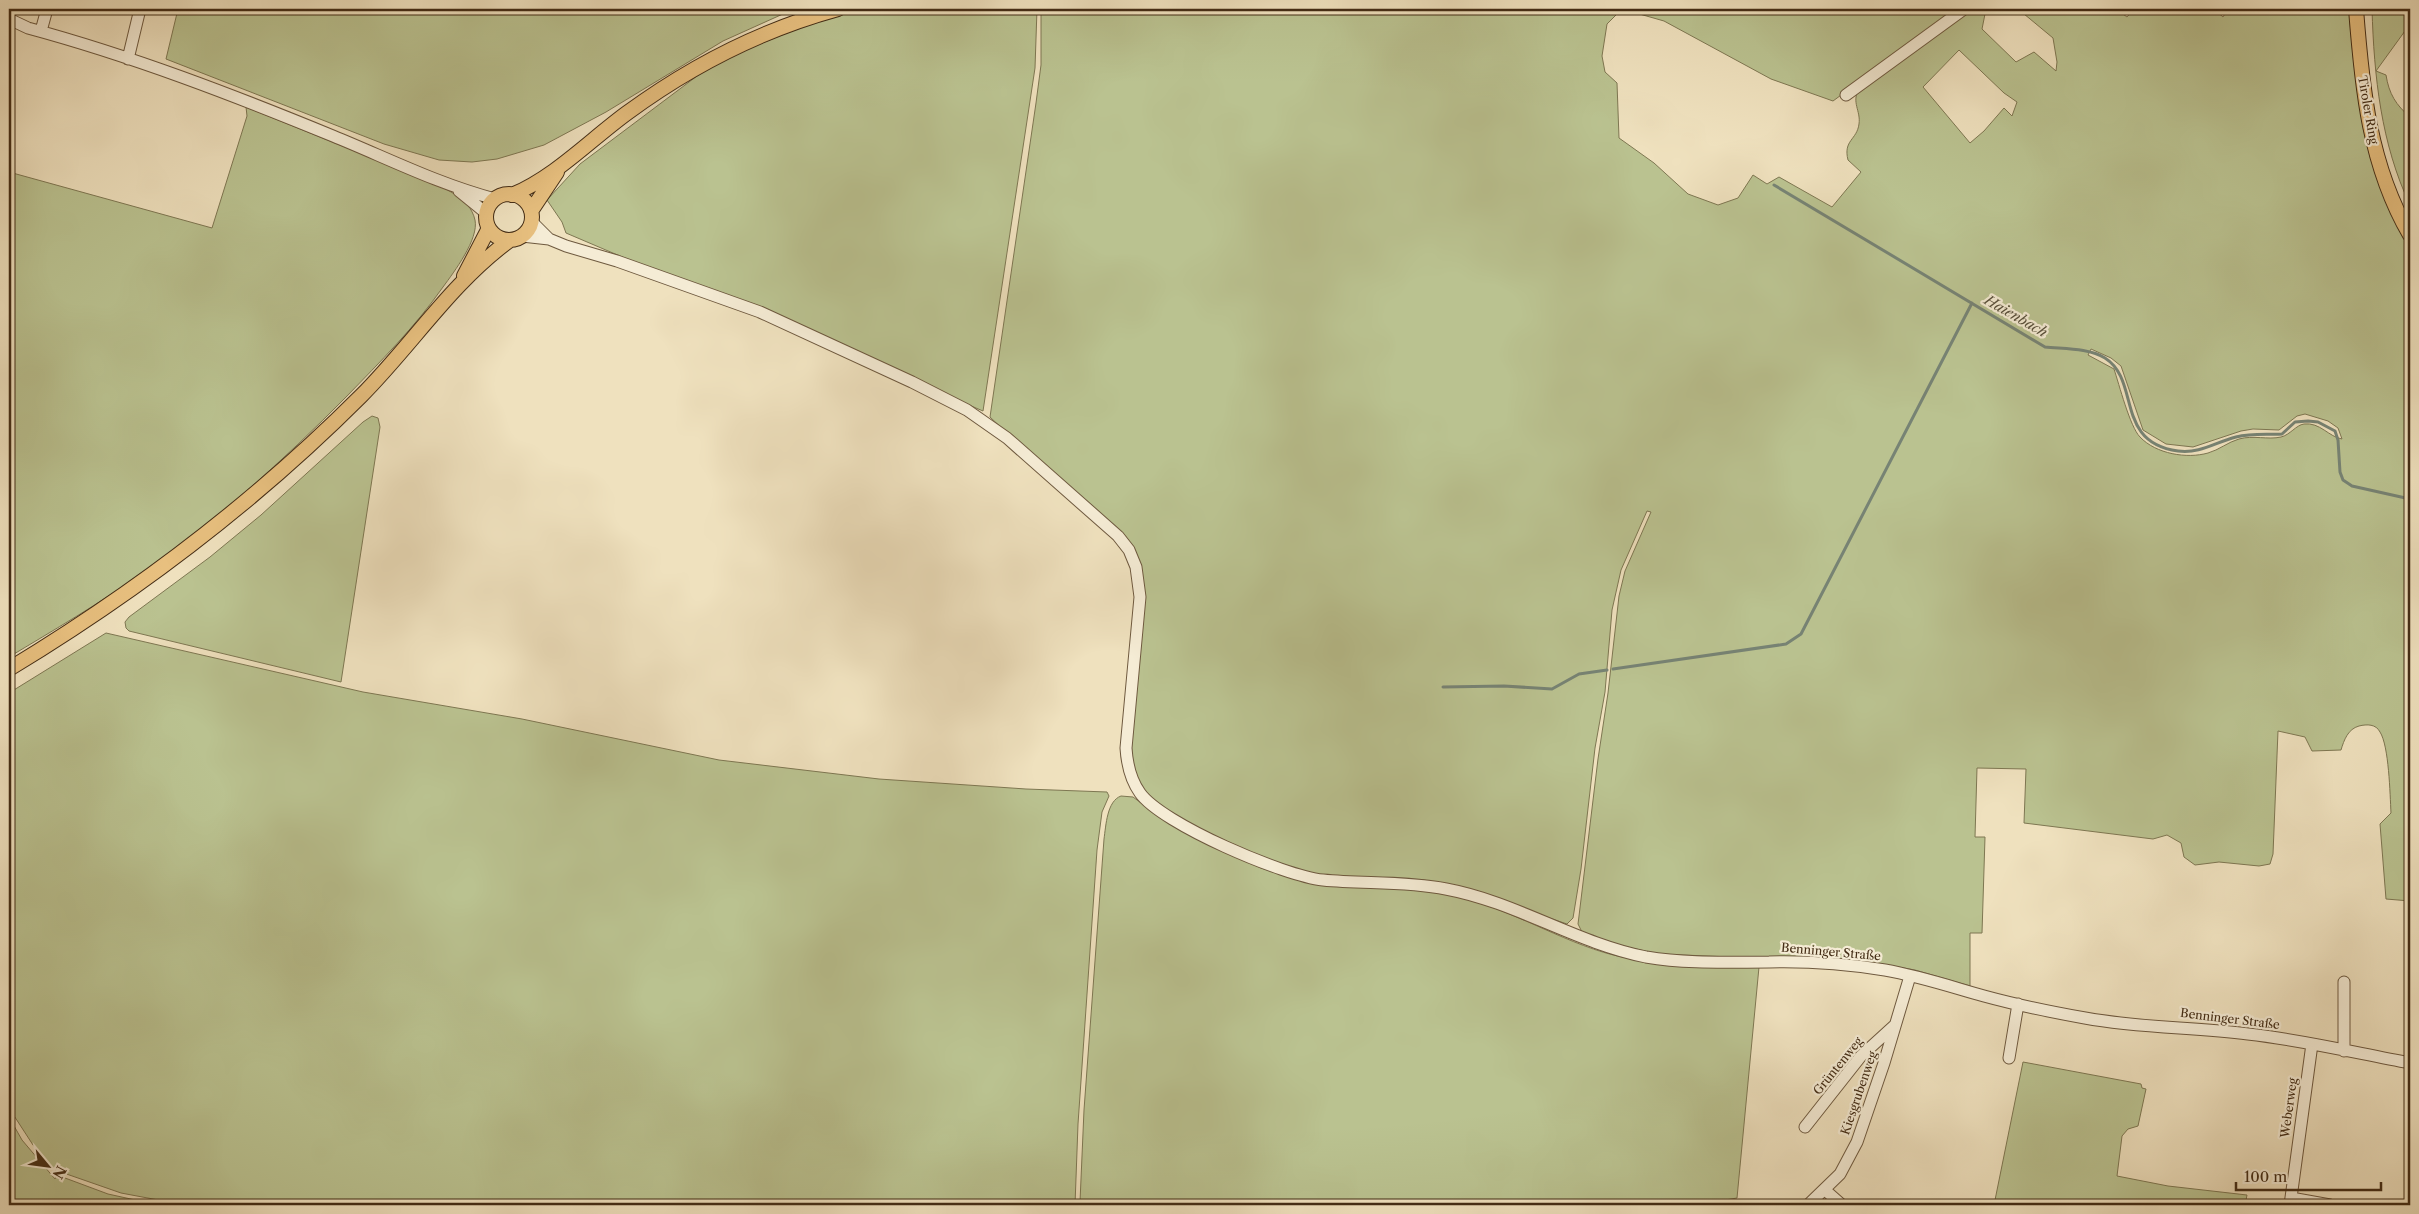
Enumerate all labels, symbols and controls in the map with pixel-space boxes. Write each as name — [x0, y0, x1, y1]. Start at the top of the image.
street label: Tiroler Ring — [2355, 74, 2382, 146]
water label: Haienbach — [1980, 290, 2051, 341]
street label: Benninger Straße — [1781, 940, 1882, 963]
street label: Benninger Straße — [2179, 1005, 2281, 1032]
street label: Grüntenweg — [1810, 1033, 1866, 1098]
street label: Kiesgrubenweg — [1837, 1048, 1880, 1137]
street label: Weberweg — [2277, 1076, 2300, 1140]
north arrow — [22, 1142, 72, 1192]
scale bar — [2236, 1159, 2382, 1191]
text: N — [49, 1163, 70, 1182]
text: 100 m — [2244, 1167, 2287, 1186]

